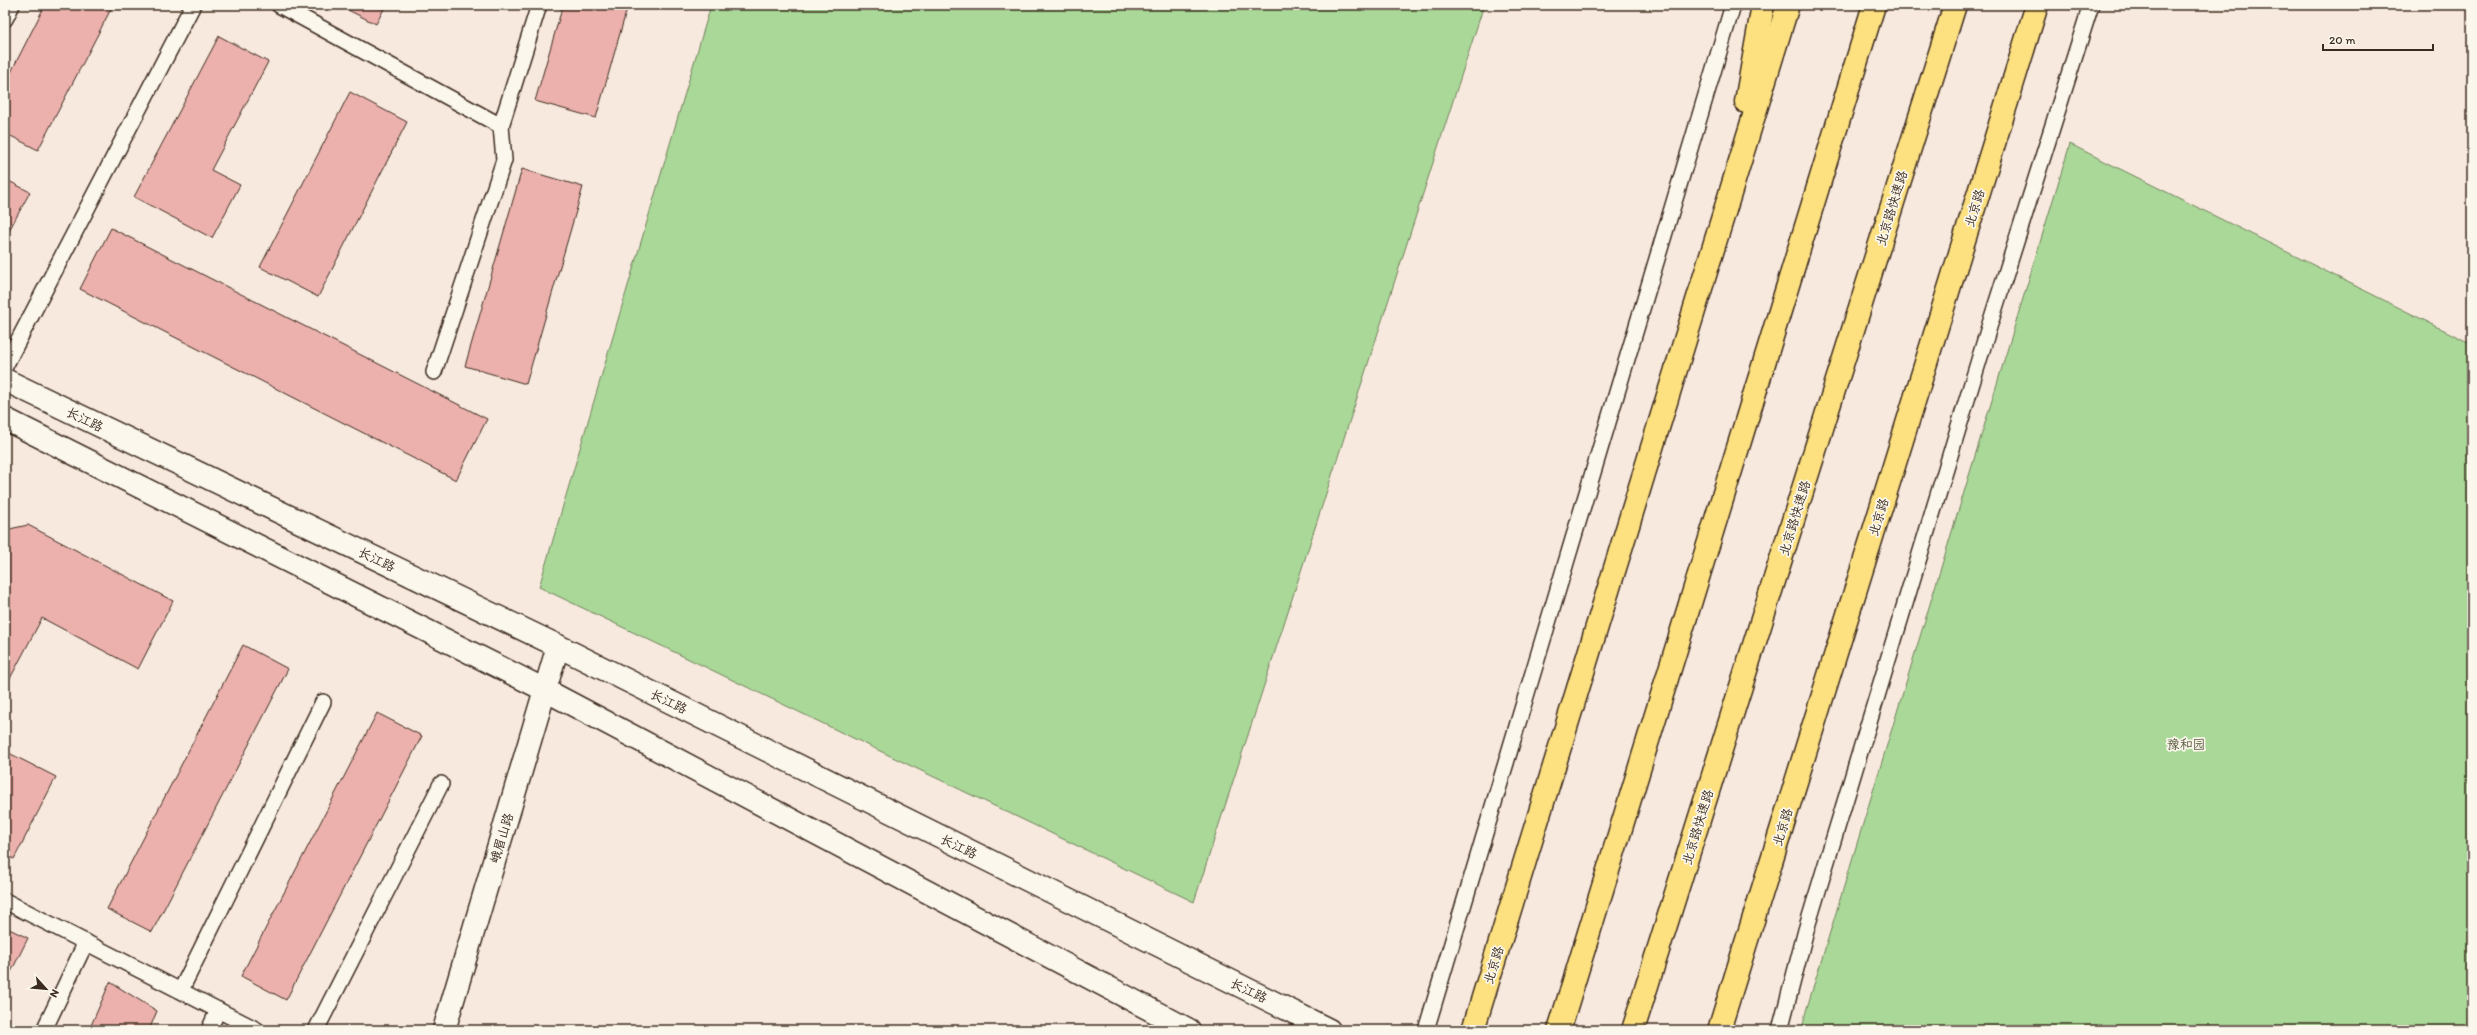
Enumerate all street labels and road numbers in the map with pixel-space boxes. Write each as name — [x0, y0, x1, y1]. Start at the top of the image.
street label: 北京路快速路 — [1873, 169, 1910, 248]
street label: 北京路 — [1962, 187, 1987, 229]
street label: 长江路 — [64, 404, 106, 435]
street label: 北京路快速路 — [1776, 479, 1813, 558]
street label: 北京路 — [1866, 496, 1891, 538]
street label: 长江路 — [356, 544, 398, 575]
street label: 长江路 — [648, 686, 690, 717]
street label: 北京路快速路 — [1679, 788, 1716, 867]
street label: 北京路 — [1770, 806, 1795, 848]
street label: 峨眉山路 — [487, 811, 516, 865]
street label: 长江路 — [938, 831, 980, 862]
street label: 北京路 — [1481, 944, 1506, 986]
street label: 长江路 — [1228, 975, 1270, 1006]

